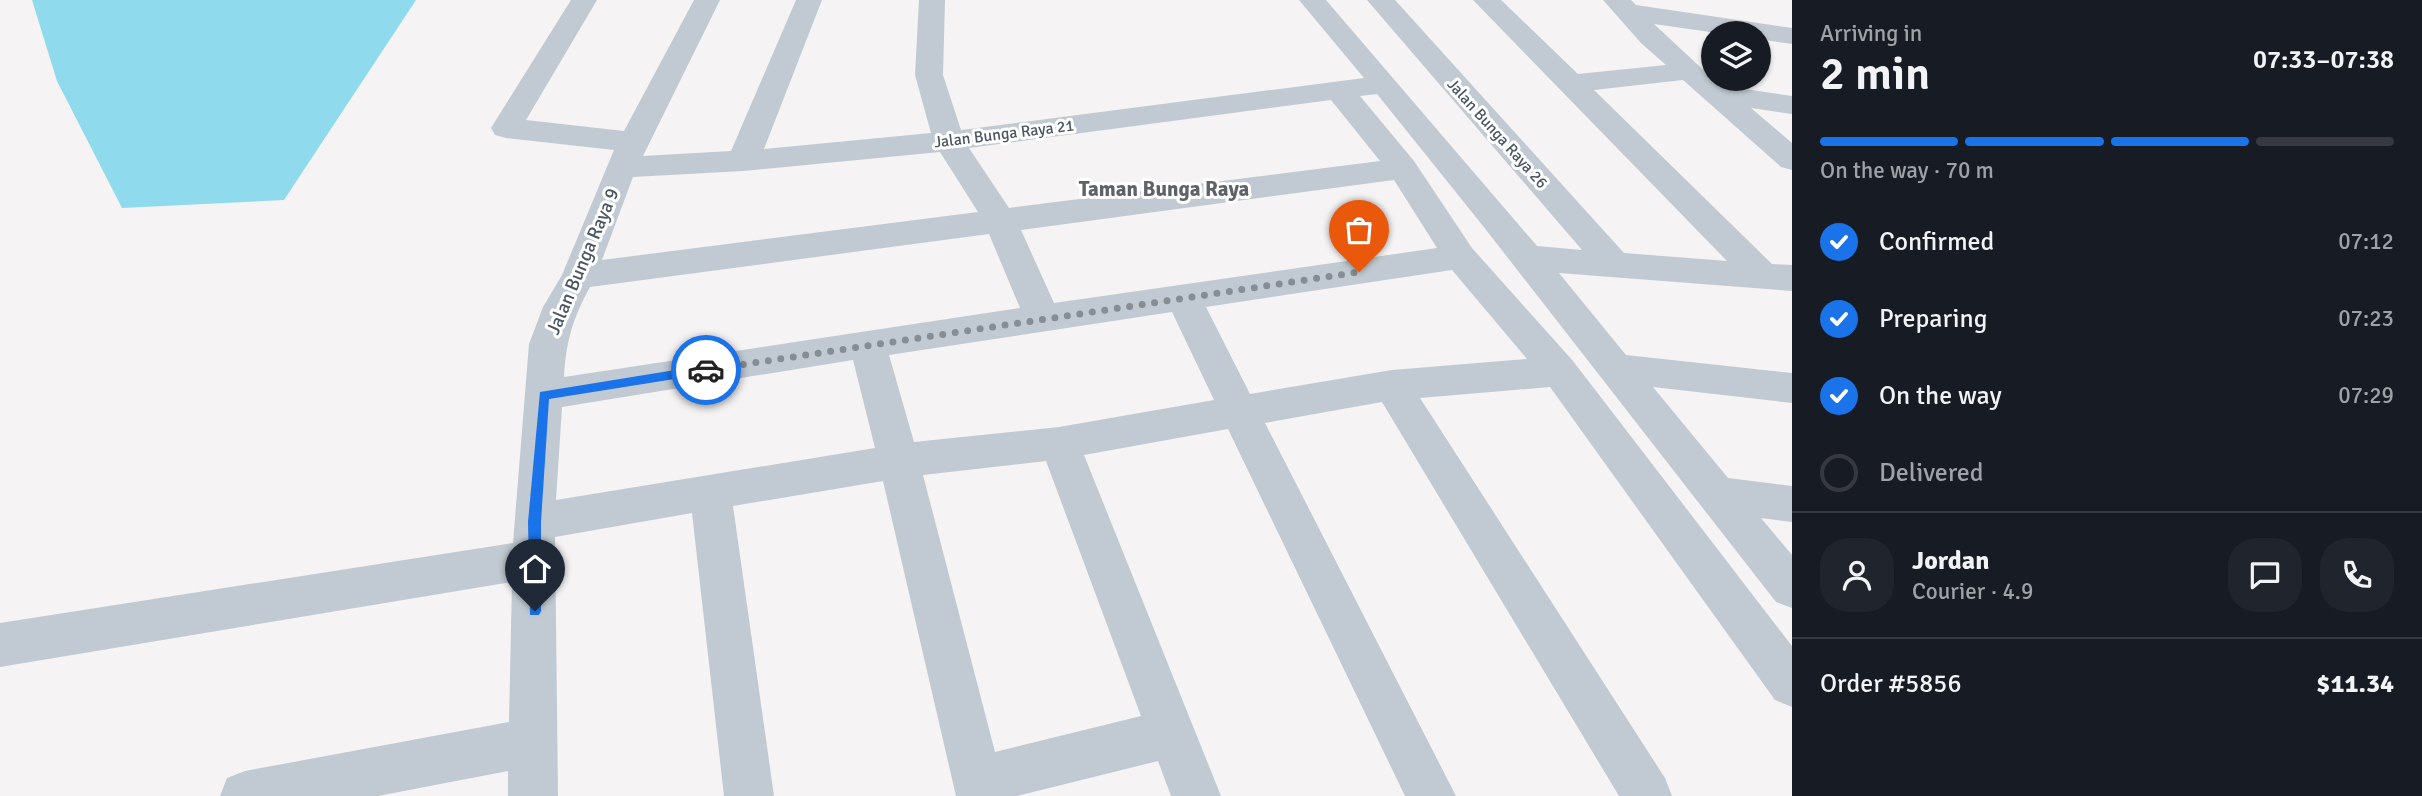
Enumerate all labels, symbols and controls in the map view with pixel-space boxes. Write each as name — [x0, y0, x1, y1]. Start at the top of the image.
text: Arriving in — [1820, 19, 1922, 48]
map controls — [1701, 21, 1771, 91]
button: layers — [1701, 21, 1771, 91]
text: 07:33–07:38 — [2253, 44, 2394, 76]
text: 2 min — [1820, 46, 1930, 102]
street label: Jalan Bunga Raya 26 — [1443, 75, 1552, 193]
street label: Jalan Bunga Raya 21 — [933, 115, 1075, 152]
text: On the way · 70 m — [1820, 156, 1994, 185]
district label: Taman Bunga Raya — [1079, 176, 1250, 202]
street label: Jalan Bunga Raya 9 — [541, 184, 625, 338]
pin — [1329, 200, 1389, 272]
icon: bag — [1340, 211, 1378, 249]
icon: check — [1820, 223, 1858, 261]
text: Confirmed — [1879, 226, 1994, 258]
text: 07:12 — [2338, 227, 2394, 256]
icon: check — [1820, 300, 1858, 338]
text: Preparing — [1879, 303, 1987, 335]
text: 07:23 — [2338, 304, 2394, 333]
courier — [671, 335, 741, 405]
icon: car — [687, 351, 725, 389]
icon: check — [1820, 377, 1858, 415]
text: On the way — [1879, 380, 2002, 412]
text: 07:29 — [2338, 381, 2394, 410]
text: Delivered — [1879, 457, 1984, 489]
button: person — [1820, 538, 1894, 612]
button: chat — [2228, 538, 2302, 612]
button: phone — [2320, 538, 2394, 612]
pin — [505, 539, 565, 611]
text: Jordan — [1912, 545, 1989, 577]
icon: home — [516, 550, 554, 588]
text: Courier · 4.9 — [1912, 577, 2033, 606]
text: Order #5856 — [1820, 668, 1961, 700]
text: $11.34 — [2316, 668, 2394, 700]

